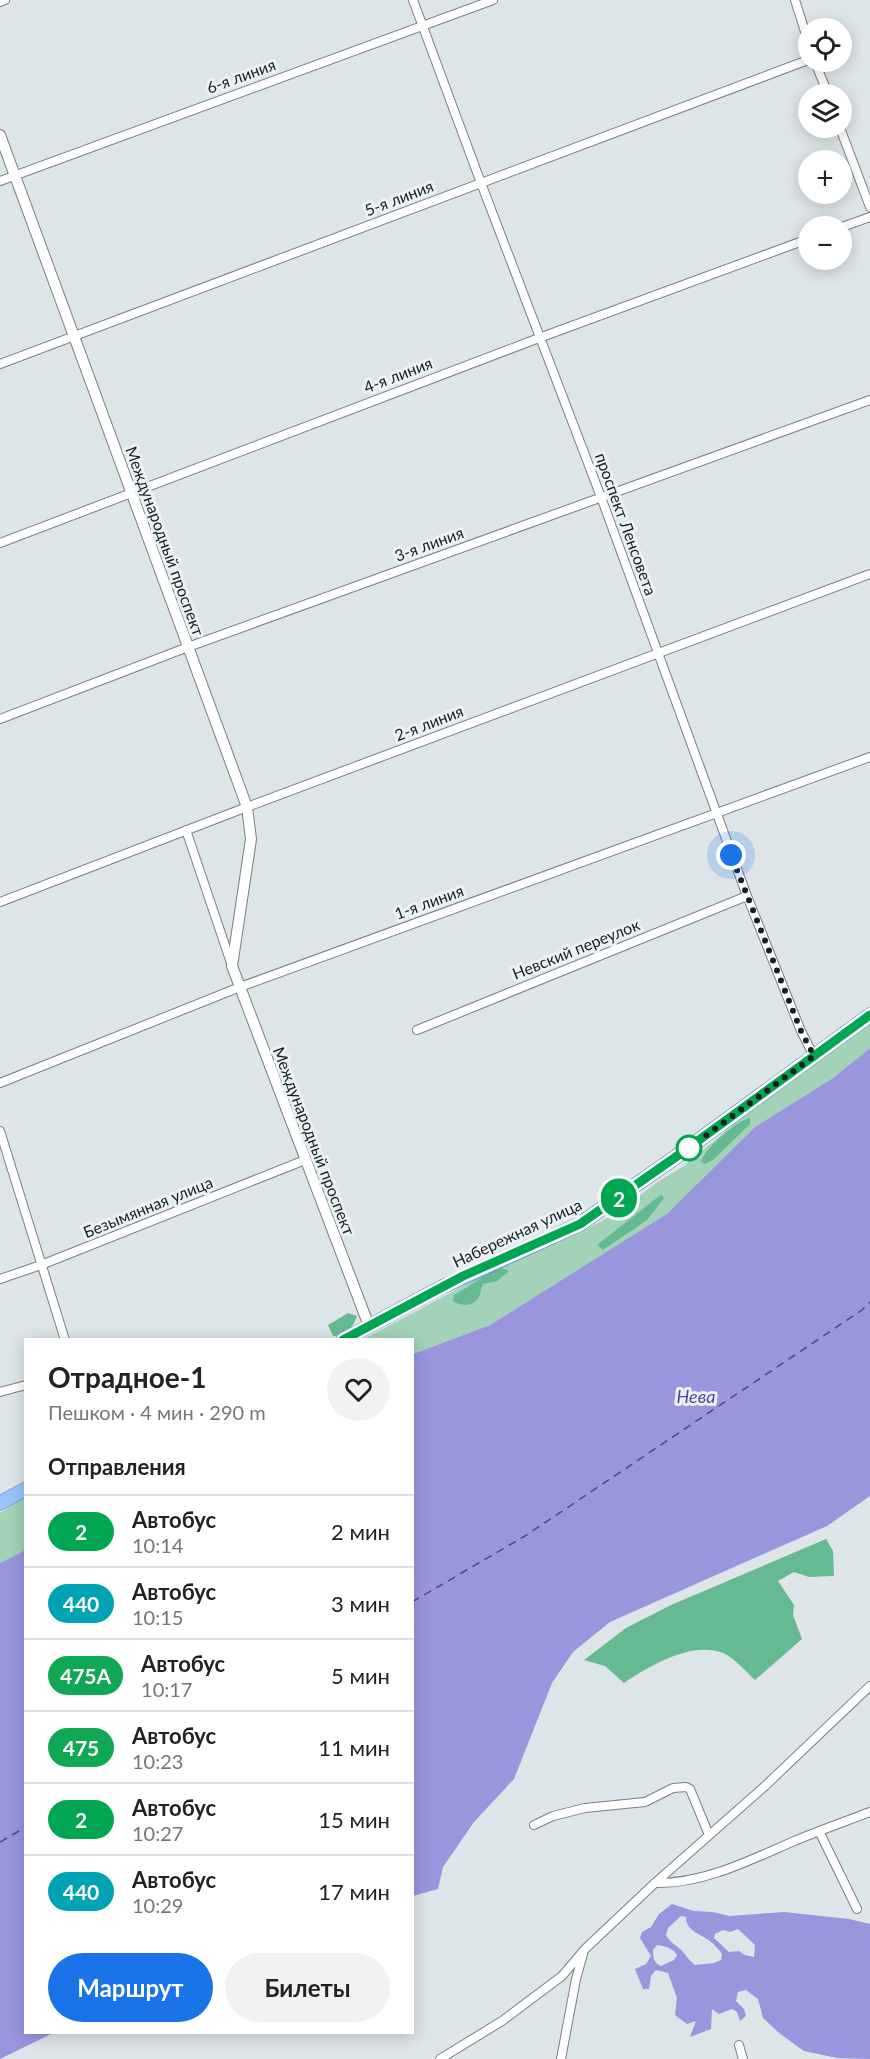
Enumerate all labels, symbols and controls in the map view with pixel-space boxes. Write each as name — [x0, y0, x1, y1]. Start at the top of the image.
map controls — [798, 18, 852, 270]
button: locate — [798, 18, 852, 72]
street label: 6-я линия — [204, 54, 278, 97]
button: layers — [798, 84, 852, 138]
button: + — [798, 150, 852, 204]
street label: 5-я линия — [362, 176, 436, 219]
button: − — [798, 216, 852, 270]
street label: 4-я линия — [361, 353, 435, 396]
street label: Международный проспект — [122, 443, 209, 638]
street label: проспект Ленсовета — [592, 450, 661, 598]
street label: 3-я линия — [392, 522, 466, 565]
street label: 2-я линия — [392, 701, 466, 744]
your location — [716, 840, 746, 870]
street label: 1-я линия — [392, 880, 466, 923]
street label: Невский переулок — [509, 914, 643, 983]
street label: Международный проспект — [270, 1044, 359, 1238]
unlabelled marker — [676, 1135, 702, 1161]
street label: Безымянная улица — [80, 1172, 215, 1241]
line badge: 2 — [600, 1178, 638, 1218]
text: 2 — [613, 1186, 625, 1211]
street label: Набережная улица — [449, 1194, 584, 1271]
button: heart — [327, 1358, 390, 1421]
text: Отрадное-1 — [48, 1360, 207, 1394]
water label: Нева — [677, 1385, 715, 1407]
text: Пешком · 4 мин · 290 m — [48, 1400, 266, 1424]
text: Отправления — [48, 1453, 186, 1480]
text: Автобус — [132, 1506, 216, 1533]
text: 2 мин — [331, 1518, 390, 1545]
text: 2 — [75, 1519, 87, 1544]
text: 10:14 — [132, 1533, 183, 1557]
text: Автобус — [132, 1578, 216, 1605]
text: 3 мин — [331, 1590, 390, 1617]
text: 440 — [63, 1591, 99, 1616]
text: 10:15 — [132, 1605, 183, 1629]
text: Автобус — [141, 1650, 225, 1677]
text: 5 мин — [331, 1662, 390, 1689]
text: 475А — [60, 1663, 111, 1688]
text: 10:17 — [141, 1677, 192, 1701]
text: Автобус — [132, 1722, 216, 1749]
text: 11 мин — [318, 1734, 390, 1761]
text: 475 — [63, 1735, 99, 1760]
text: 10:23 — [132, 1749, 183, 1773]
text: Автобус — [132, 1794, 216, 1821]
text: 15 мин — [318, 1806, 390, 1833]
text: 2 — [75, 1807, 87, 1832]
text: 10:27 — [132, 1821, 183, 1845]
text: Автобус — [132, 1866, 216, 1893]
text: 17 мин — [318, 1878, 390, 1905]
text: 440 — [63, 1879, 99, 1904]
text: 10:29 — [132, 1893, 183, 1917]
button: Маршрут — [48, 1953, 213, 2022]
button: Билеты — [225, 1953, 390, 2022]

